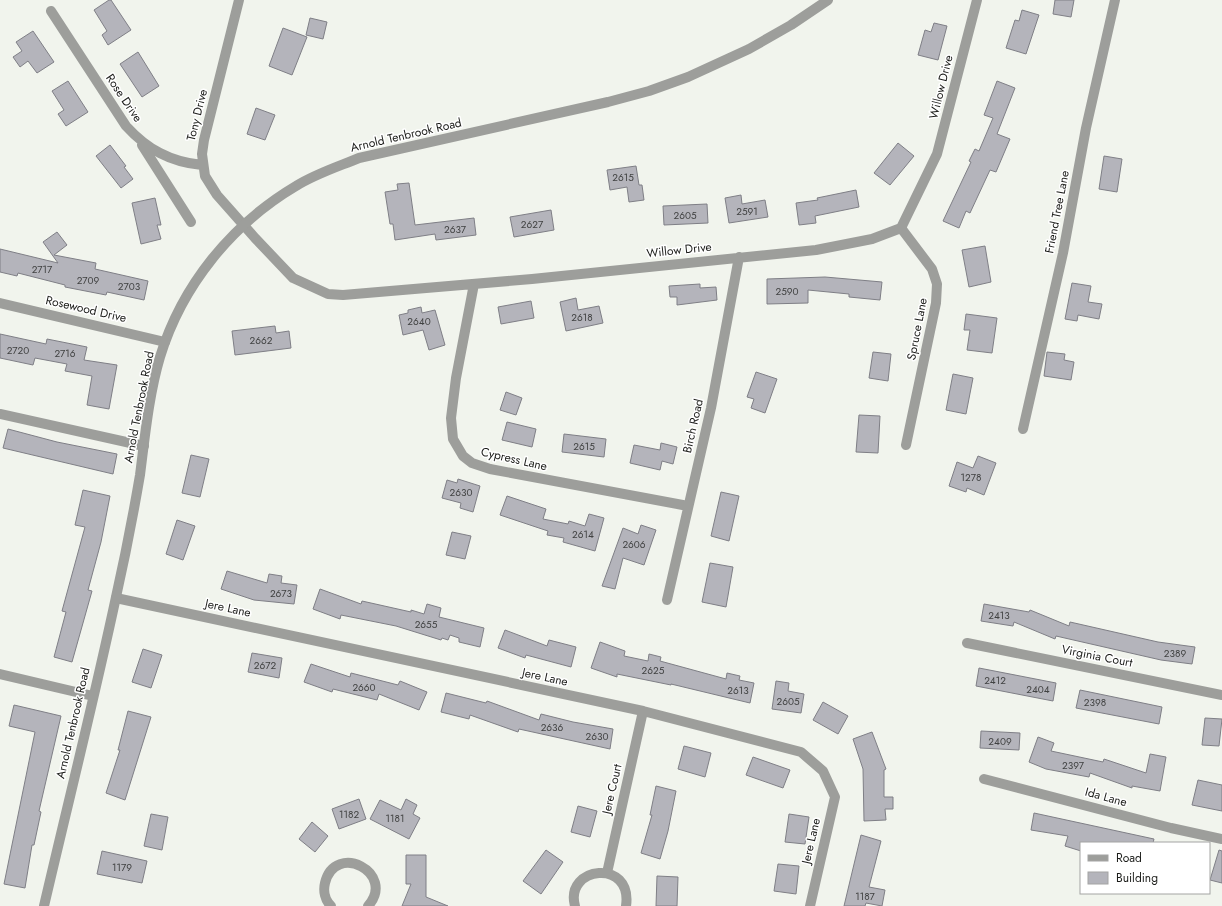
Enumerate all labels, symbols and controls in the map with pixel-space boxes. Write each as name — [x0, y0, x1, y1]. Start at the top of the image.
street label: Willow Drive — [924, 53, 958, 121]
street label: Rose Drive — [101, 70, 147, 126]
street label: Tony Drive — [182, 87, 212, 143]
street label: Arnold Tenbrook Road — [349, 113, 463, 157]
street label: Friend Tree Lane — [1040, 169, 1074, 255]
house number: 2615 — [612, 170, 634, 185]
house number: 2591 — [736, 204, 758, 219]
house number: 2605 — [673, 208, 697, 223]
house number: 2627 — [521, 217, 544, 232]
house number: 2637 — [444, 222, 467, 237]
street label: Willow Drive — [646, 238, 712, 262]
house number: 2717 — [32, 262, 53, 277]
house number: 2709 — [77, 273, 100, 288]
house number: 2703 — [118, 279, 141, 294]
house number: 2590 — [775, 284, 799, 299]
street label: Rosewood Drive — [44, 291, 128, 327]
street label: Spruce Lane — [902, 296, 932, 362]
house number: 2618 — [571, 310, 593, 325]
house number: 2640 — [407, 314, 431, 329]
house number: 2662 — [250, 333, 273, 348]
house number: 2720 — [7, 343, 29, 358]
house number: 2716 — [54, 346, 76, 361]
street label: Arnold Tenbrook Road — [119, 350, 159, 464]
street label: Birch Road — [678, 397, 708, 455]
house number: 2615 — [573, 439, 595, 454]
street label: Cypress Lane — [479, 443, 549, 475]
house number: 1278 — [961, 470, 981, 485]
house number: 2630 — [450, 485, 472, 500]
house number: 2614 — [572, 527, 594, 542]
house number: 2606 — [622, 537, 646, 552]
house number: 2673 — [270, 586, 293, 601]
street label: Jere Lane — [201, 594, 253, 622]
house number: 2413 — [988, 608, 1010, 623]
house number: 2655 — [415, 617, 438, 632]
street label: Virginia Court — [1060, 640, 1134, 672]
house number: 2389 — [1164, 646, 1186, 661]
house number: 2672 — [254, 658, 277, 673]
street label: Jere Lane — [518, 663, 570, 691]
house number: 2625 — [642, 663, 665, 678]
street label: Arnold Tenbrook Road — [51, 666, 95, 780]
house number: 2412 — [984, 673, 1006, 688]
house number: 2660 — [352, 680, 376, 695]
house number: 2404 — [1026, 682, 1050, 697]
house number: 2613 — [727, 683, 749, 698]
house number: 2605 — [776, 694, 800, 709]
house number: 2398 — [1084, 695, 1106, 710]
house number: 2636 — [541, 720, 564, 735]
house number: 2630 — [586, 729, 608, 744]
house number: 2409 — [988, 734, 1012, 749]
house number: 2397 — [1062, 758, 1085, 773]
street label: Jere Court — [597, 762, 627, 818]
street label: Ida Lane — [1083, 783, 1129, 811]
house number: 1182 — [339, 807, 359, 822]
house number: 1181 — [386, 811, 404, 826]
street label: Jere Lane — [797, 816, 825, 868]
legend — [1080, 842, 1210, 894]
text: Road — [1116, 849, 1142, 867]
house number: 1179 — [112, 860, 132, 875]
text: Building — [1116, 869, 1158, 887]
house number: 1187 — [855, 889, 876, 904]

